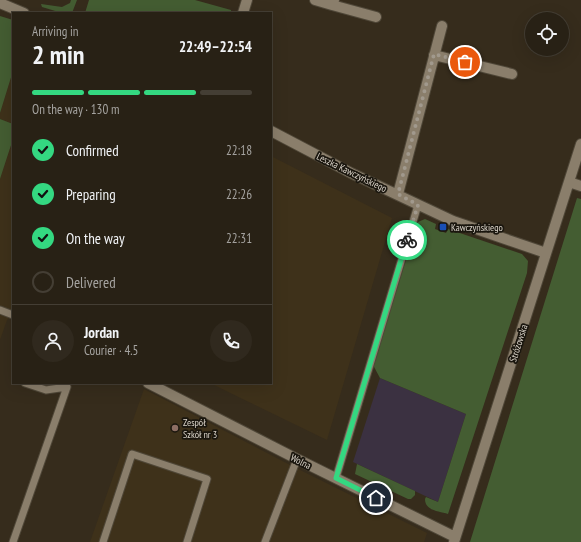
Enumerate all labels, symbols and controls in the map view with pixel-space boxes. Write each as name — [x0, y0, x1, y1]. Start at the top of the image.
map controls — [525, 12, 569, 56]
button: locate — [525, 12, 569, 56]
text: Arriving in — [32, 23, 79, 40]
text: 22:49–22:54 — [179, 37, 252, 56]
text: 2 min — [32, 38, 85, 71]
pin — [448, 45, 482, 79]
icon: bag — [454, 51, 476, 73]
text: On the way · 130 m — [32, 101, 119, 118]
icon: check — [32, 139, 54, 161]
text: Confirmed — [66, 141, 119, 160]
text: 22:18 — [226, 142, 252, 159]
street label: Leszka Kawczyńskiego — [315, 150, 389, 195]
icon: check — [32, 183, 54, 205]
text: Preparing — [66, 185, 116, 204]
text: 22:26 — [226, 186, 252, 203]
courier — [387, 220, 427, 260]
place label: Kawczyńskiego — [451, 221, 503, 234]
marker: Kawczyńskiego — [438, 222, 448, 232]
icon: check — [32, 227, 54, 249]
text: On the way — [66, 229, 125, 248]
icon: bike — [396, 229, 418, 251]
text: 22:31 — [226, 230, 252, 247]
text: Delivered — [66, 273, 116, 292]
button: person — [32, 320, 74, 362]
button: phone — [210, 320, 252, 362]
text: Jordan — [84, 323, 119, 342]
street label: Stróżowska — [506, 323, 531, 364]
text: Courier · 4.5 — [84, 342, 138, 359]
place label: Zespół Szkół nr 3 — [183, 416, 217, 441]
marker: Zespół Szkół nr 3 — [170, 423, 180, 433]
street label: Wolna — [288, 451, 313, 472]
pin — [359, 481, 393, 515]
icon: home — [365, 487, 387, 509]

